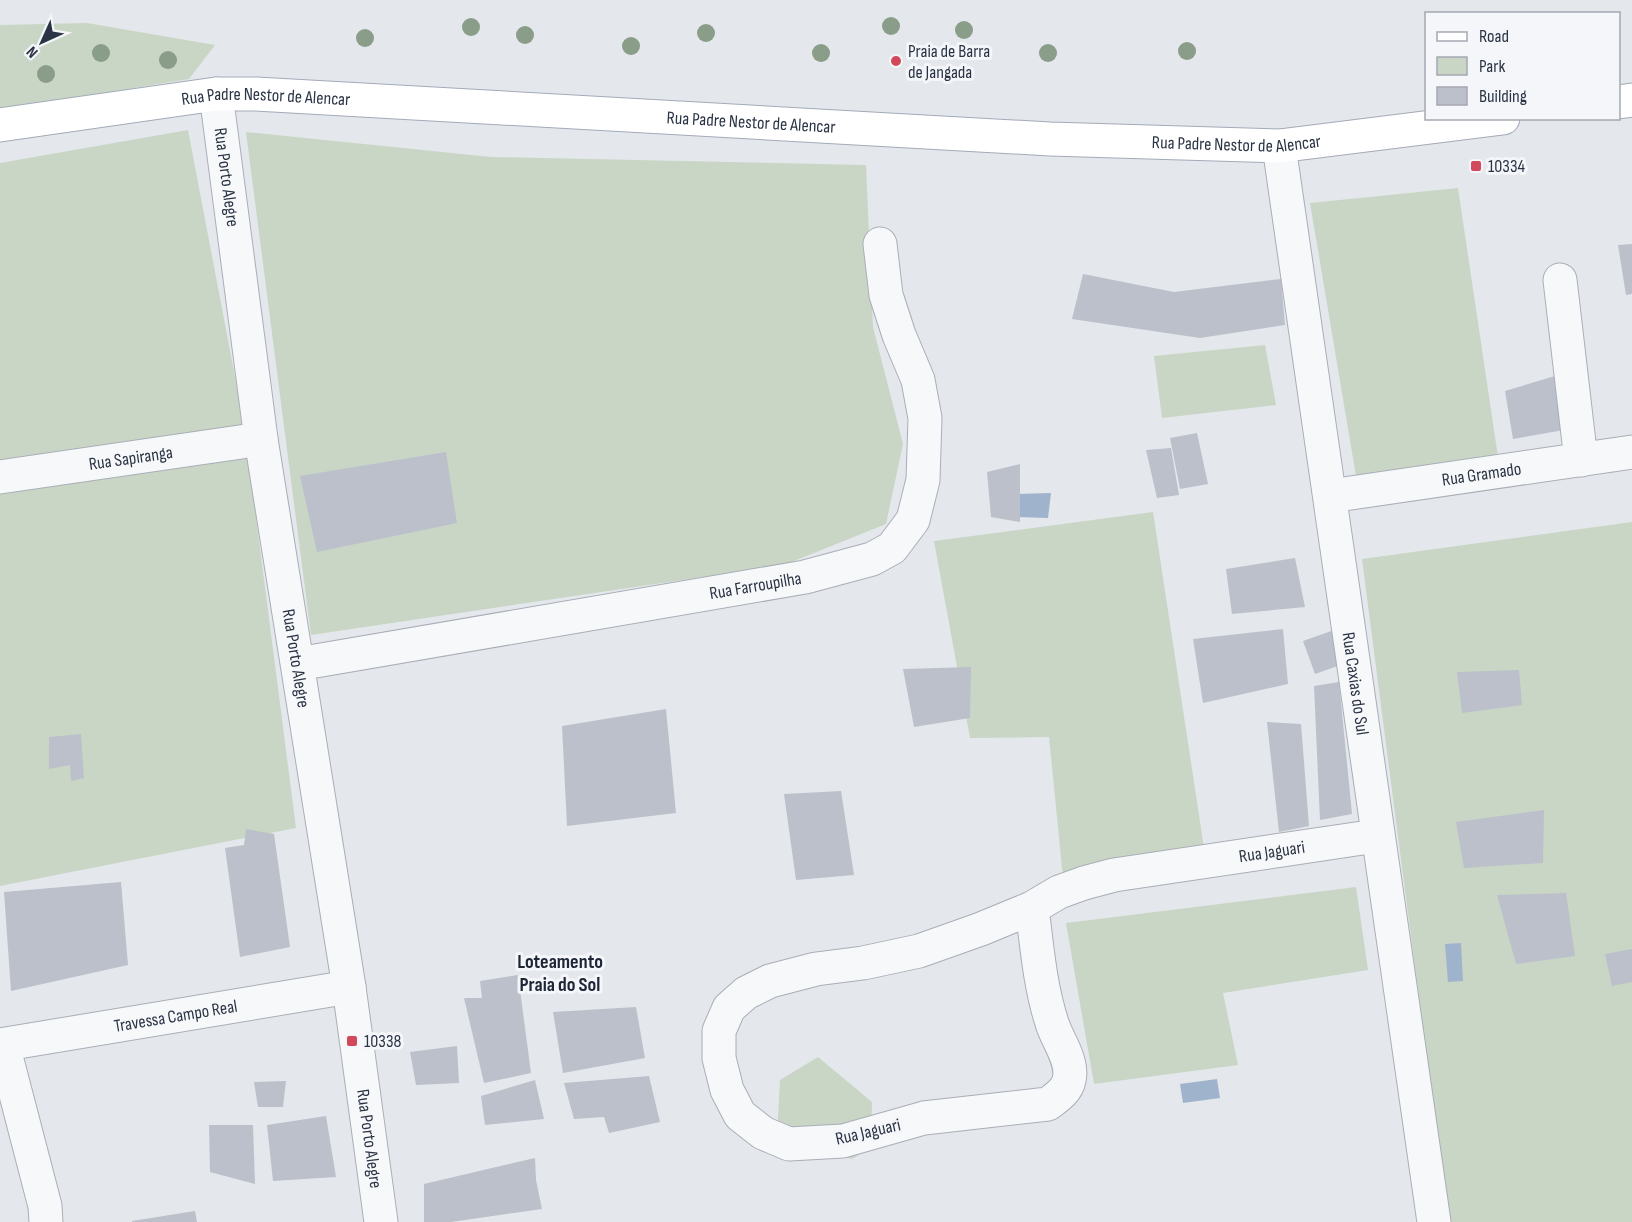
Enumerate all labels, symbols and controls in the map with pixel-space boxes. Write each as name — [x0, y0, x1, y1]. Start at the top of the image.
north arrow — [12, 12, 72, 72]
legend — [1425, 12, 1620, 120]
text: Road — [1479, 26, 1509, 47]
place label: Praia de Barra de Jangada — [908, 41, 990, 83]
text: N — [23, 42, 42, 61]
marker: Praia de Barra de Jangada — [889, 54, 903, 68]
text: Park — [1479, 56, 1505, 77]
street label: Rua Padre Nestor de Alencar — [180, 83, 351, 110]
text: Building — [1479, 86, 1527, 107]
street label: Rua Padre Nestor de Alencar — [666, 107, 836, 137]
street label: Rua Porto Alegre — [210, 126, 244, 228]
street label: Rua Padre Nestor de Alencar — [1151, 130, 1322, 157]
place label: 10334 — [1488, 156, 1525, 177]
marker: 10334 — [1469, 159, 1483, 173]
street label: Rua Sapiranga — [87, 441, 174, 474]
street label: Rua Gramado — [1440, 458, 1523, 490]
street label: Rua Farroupilha — [708, 567, 803, 604]
street label: Rua Porto Alegre — [278, 607, 314, 709]
street label: Rua Caxias do Sul — [1338, 631, 1373, 736]
street label: Rua Jaguari — [1237, 836, 1306, 867]
district label: Loteamento Praia do Sol — [517, 950, 603, 997]
street label: Travessa Campo Real — [112, 995, 239, 1036]
place label: 10338 — [364, 1031, 401, 1052]
marker: 10338 — [345, 1034, 359, 1048]
street label: Rua Porto Alegre — [353, 1088, 387, 1190]
street label: Rua Jaguari — [833, 1114, 903, 1150]

